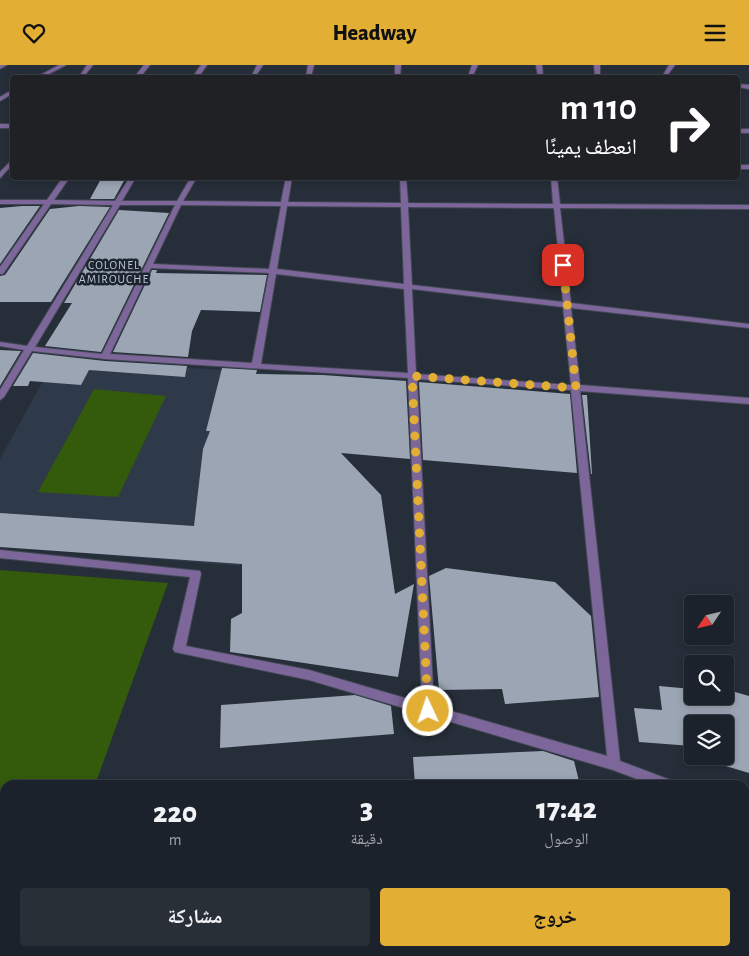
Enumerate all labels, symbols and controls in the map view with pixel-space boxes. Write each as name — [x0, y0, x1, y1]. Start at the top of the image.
icon: heart — [20, 19, 48, 47]
icon: menu — [701, 19, 729, 47]
text: Headway — [332, 22, 417, 44]
text: 110 m — [560, 91, 637, 126]
icon: right — [655, 95, 720, 160]
text: انعطف يمينًا — [545, 136, 637, 158]
pin — [542, 244, 584, 286]
icon: arrive — [549, 251, 577, 279]
district label: COLONEL AMIROUCHE — [79, 259, 149, 285]
north arrow — [684, 595, 734, 645]
map controls — [684, 595, 734, 765]
button: search — [684, 655, 734, 705]
position arrow — [401, 684, 453, 736]
button: layers — [684, 715, 734, 765]
text: 3 — [360, 794, 373, 824]
text: 17:42 — [536, 794, 597, 824]
text: 220 — [153, 798, 197, 828]
text: دقيقة — [350, 831, 383, 847]
text: الوصول — [544, 831, 589, 847]
text: m — [169, 832, 182, 848]
button: مشاركة — [20, 888, 370, 946]
button: خروج — [380, 888, 730, 946]

